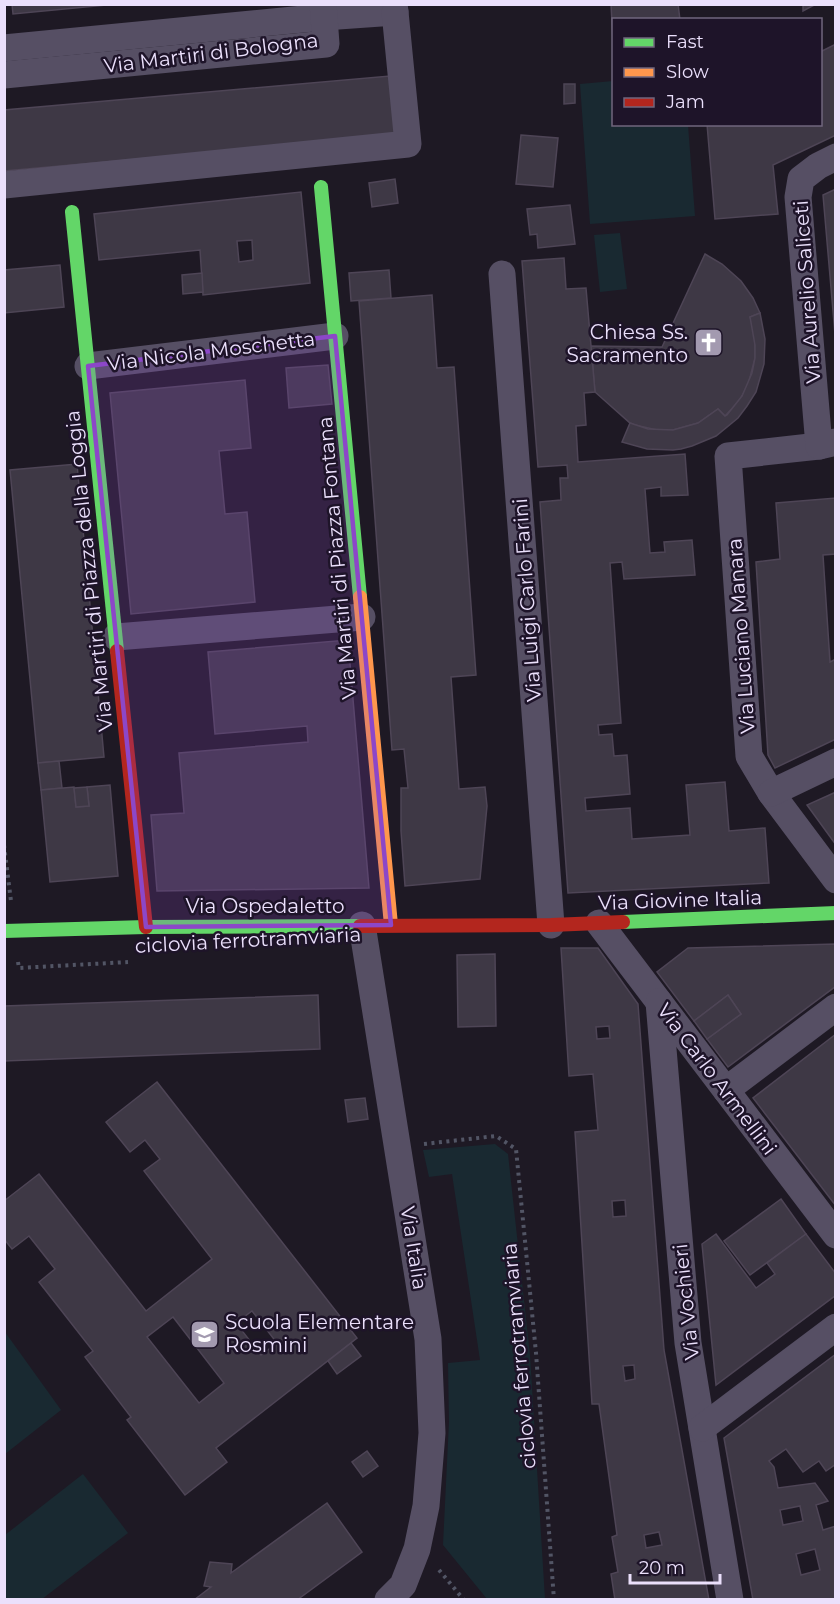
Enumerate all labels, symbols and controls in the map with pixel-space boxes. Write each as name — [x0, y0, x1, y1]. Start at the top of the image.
legend — [612, 18, 822, 126]
street label: Via Martiri di Bologna — [102, 28, 320, 78]
text: Fast — [666, 31, 704, 53]
text: Slow — [666, 61, 709, 83]
text: Jam — [665, 91, 705, 113]
street label: Via Aurelio Saliceti — [789, 200, 825, 384]
place label: Chiesa Ss. Sacramento — [567, 320, 688, 367]
street label: Via Nicola Moschetta — [106, 326, 316, 376]
church icon: Chiesa Ss. Sacramento — [693, 327, 725, 359]
street label: Via Martiri di Piazza della Loggia — [60, 409, 118, 733]
street label: Via Martiri di Piazza Fontana — [313, 416, 361, 700]
street label: Via Luigi Carlo Farini — [508, 497, 546, 703]
street label: Via Luciano Manara — [722, 537, 760, 735]
street label: Via Giovine Italia — [597, 885, 763, 915]
street label: Via Ospedaletto — [185, 894, 345, 918]
street label: ciclovia ferrotramviaria — [134, 922, 362, 958]
street label: Via Carlo Armellini — [652, 999, 782, 1159]
street label: Via Italia — [396, 1205, 432, 1291]
street label: ciclovia ferrotramviaria — [497, 1242, 541, 1470]
street label: Via Vochieri — [668, 1243, 704, 1361]
place label: Scuola Elementare Rosmini — [225, 1310, 414, 1357]
school or university icon: Scuola Elementare Rosmini — [188, 1318, 220, 1350]
scale bar — [630, 1547, 720, 1585]
text: 20 m — [639, 1557, 685, 1579]

